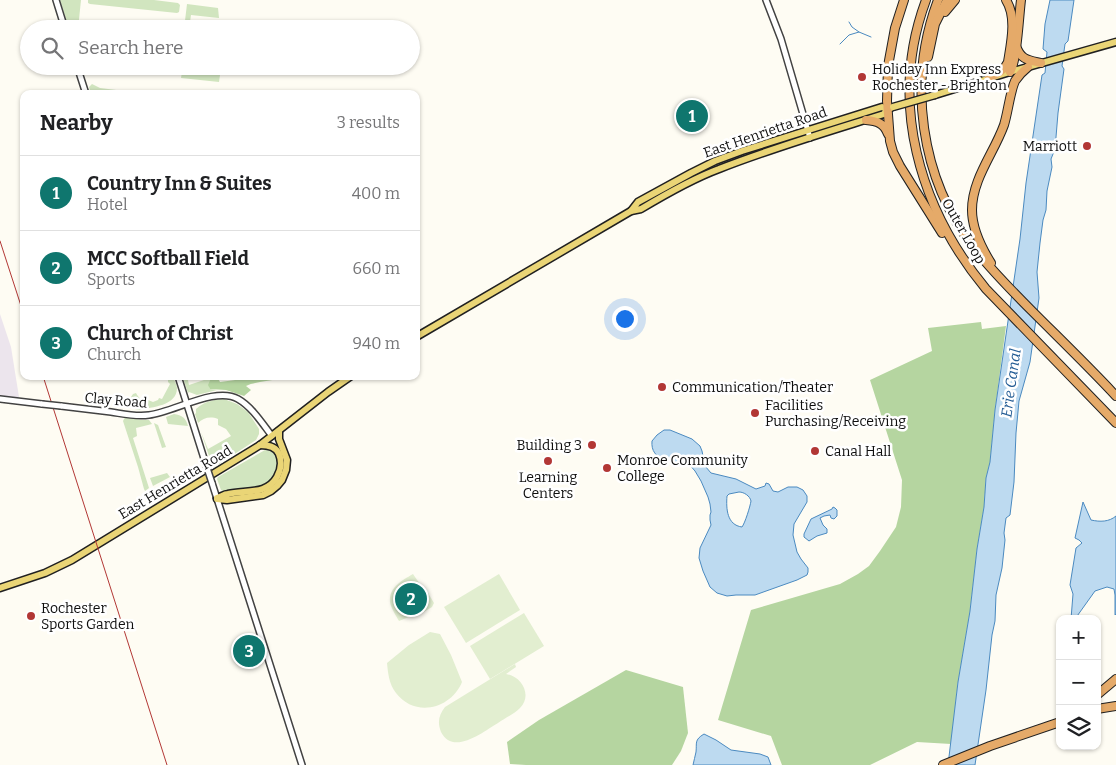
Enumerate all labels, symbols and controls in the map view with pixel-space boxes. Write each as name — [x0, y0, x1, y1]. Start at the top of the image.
search box — [20, 20, 420, 75]
icon: search — [38, 34, 66, 62]
text: Search here — [78, 36, 183, 59]
place label: Holiday Inn Express Rochester - Brighton — [872, 61, 1007, 94]
marker: Holiday Inn Express Rochester - Brighton — [856, 71, 868, 83]
pin: 1 — [676, 97, 708, 135]
street label: East Henrietta Road — [701, 103, 829, 162]
text: Nearby — [40, 110, 113, 136]
text: 3 results — [337, 113, 400, 132]
place label: Marriott — [1023, 138, 1077, 155]
marker: Marriott — [1081, 140, 1093, 152]
text: Country Inn & Suites — [87, 172, 272, 195]
text: 1 — [53, 184, 59, 203]
text: 400 m — [352, 184, 400, 203]
text: Hotel — [87, 195, 128, 214]
street label: Outer Loop — [938, 196, 989, 267]
text: MCC Softball Field — [87, 247, 249, 270]
text: 2 — [51, 259, 61, 278]
text: 660 m — [352, 259, 400, 278]
text: Sports — [87, 270, 135, 289]
your location — [612, 306, 638, 332]
text: Church of Christ — [87, 322, 233, 345]
text: 3 — [51, 334, 61, 353]
text: 940 m — [353, 334, 400, 353]
text: Church — [87, 345, 141, 364]
water label: Erie Canal — [997, 347, 1025, 419]
place label: Communication/Theater — [672, 379, 833, 396]
marker: Communication/Theater — [656, 381, 668, 393]
street label: Clay Road — [84, 389, 148, 412]
place label: Facilities Purchasing/Receiving — [765, 397, 906, 430]
marker: Facilities Purchasing/Receiving — [749, 407, 761, 419]
place label: Building 3 — [516, 437, 582, 454]
marker: Building 3 — [586, 439, 598, 451]
street label: East Henrietta Road — [115, 442, 235, 523]
place label: Canal Hall — [825, 443, 891, 460]
marker: Canal Hall — [809, 445, 821, 457]
place label: Monroe Community College — [617, 452, 749, 485]
marker: Learning Centers — [542, 455, 554, 467]
marker: Monroe Community College — [601, 462, 613, 474]
place label: Learning Centers — [519, 469, 577, 502]
pin: 2 — [395, 580, 427, 618]
place label: Rochester Sports Garden — [41, 600, 135, 633]
marker: Rochester Sports Garden — [25, 610, 37, 622]
map controls — [1056, 615, 1101, 750]
button: + — [1056, 615, 1101, 660]
pin: 3 — [233, 632, 265, 670]
button: − — [1056, 660, 1101, 705]
button: layers — [1056, 705, 1101, 750]

